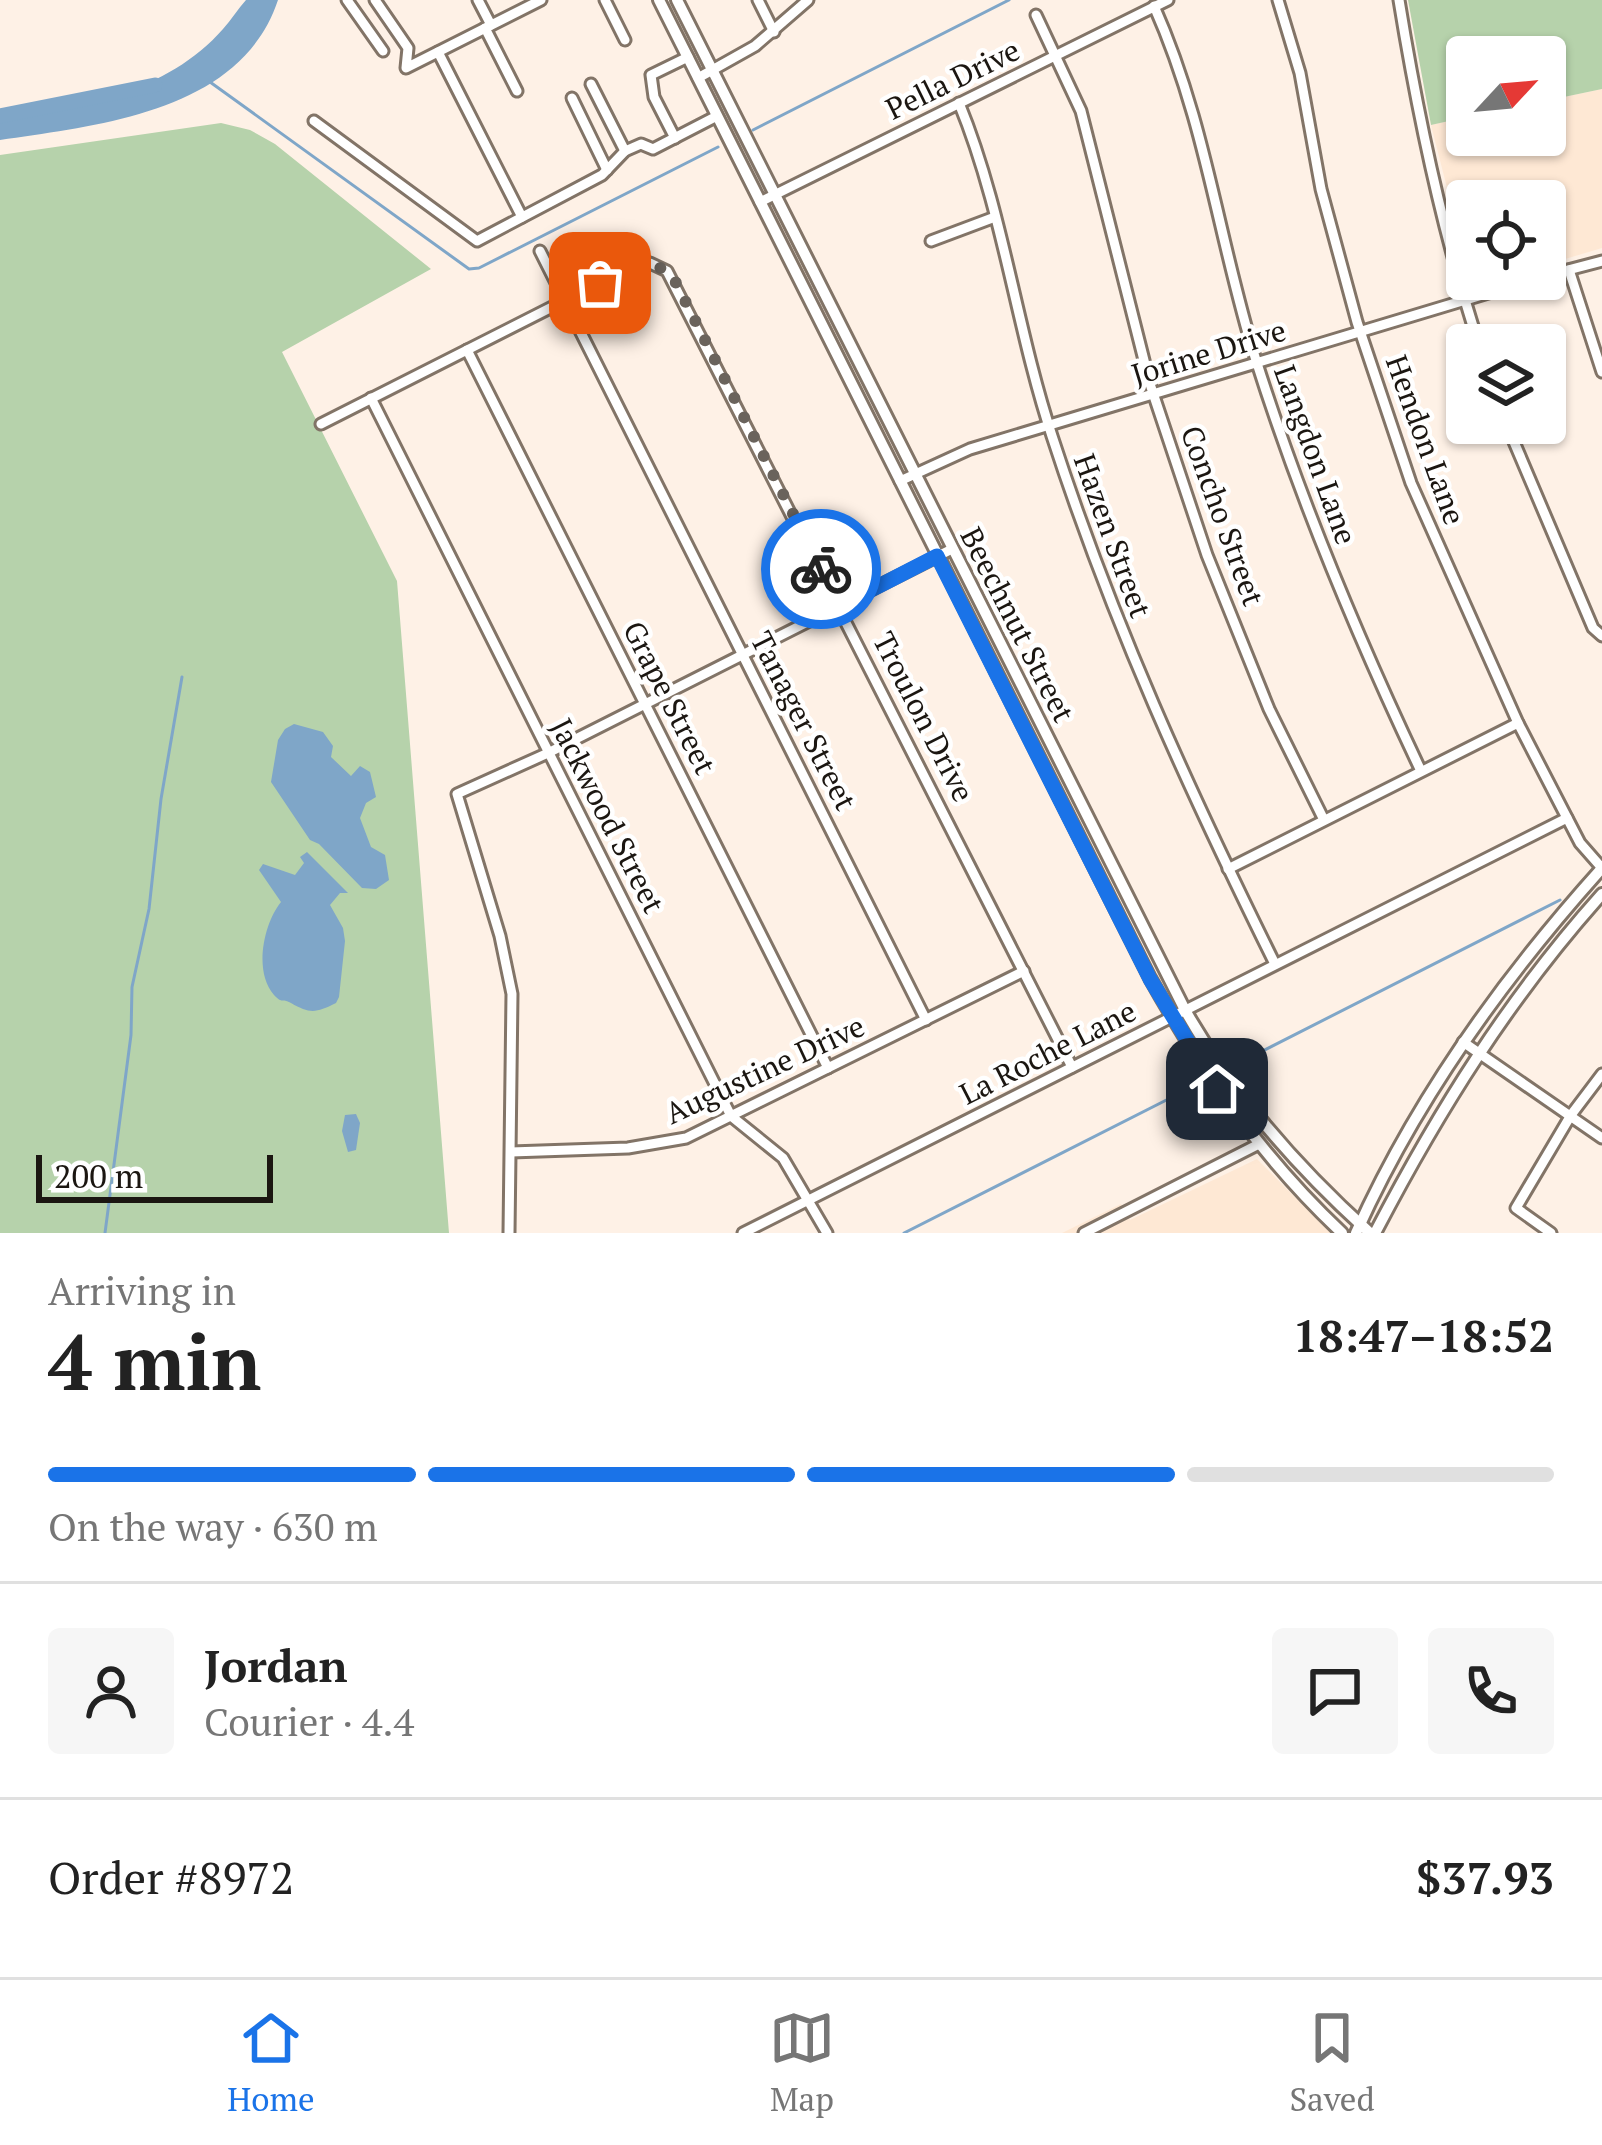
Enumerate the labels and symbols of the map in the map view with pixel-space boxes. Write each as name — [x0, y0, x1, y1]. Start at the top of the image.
street label: Pella Drive — [879, 30, 1026, 129]
north arrow — [1446, 36, 1566, 156]
pin — [549, 232, 651, 334]
street label: Jorine Drive — [1127, 310, 1291, 394]
street label: Hendon Lane — [1377, 349, 1475, 530]
street label: Langdon Lane — [1265, 359, 1367, 550]
street label: Concho Street — [1172, 420, 1274, 611]
street label: Hazen Street — [1065, 448, 1161, 623]
courier — [761, 509, 881, 629]
street label: Beechnut Street — [952, 520, 1084, 729]
street label: Grape Street — [614, 614, 726, 781]
street label: Tanager Street — [742, 624, 866, 817]
street label: Troulon Drive — [864, 625, 984, 808]
street label: Jackwood Street — [542, 711, 674, 920]
street label: La Roche Lane — [953, 991, 1142, 1114]
street label: Augustine Drive — [658, 1005, 871, 1133]
pin — [1166, 1038, 1268, 1140]
scale bar — [36, 1149, 273, 1202]

